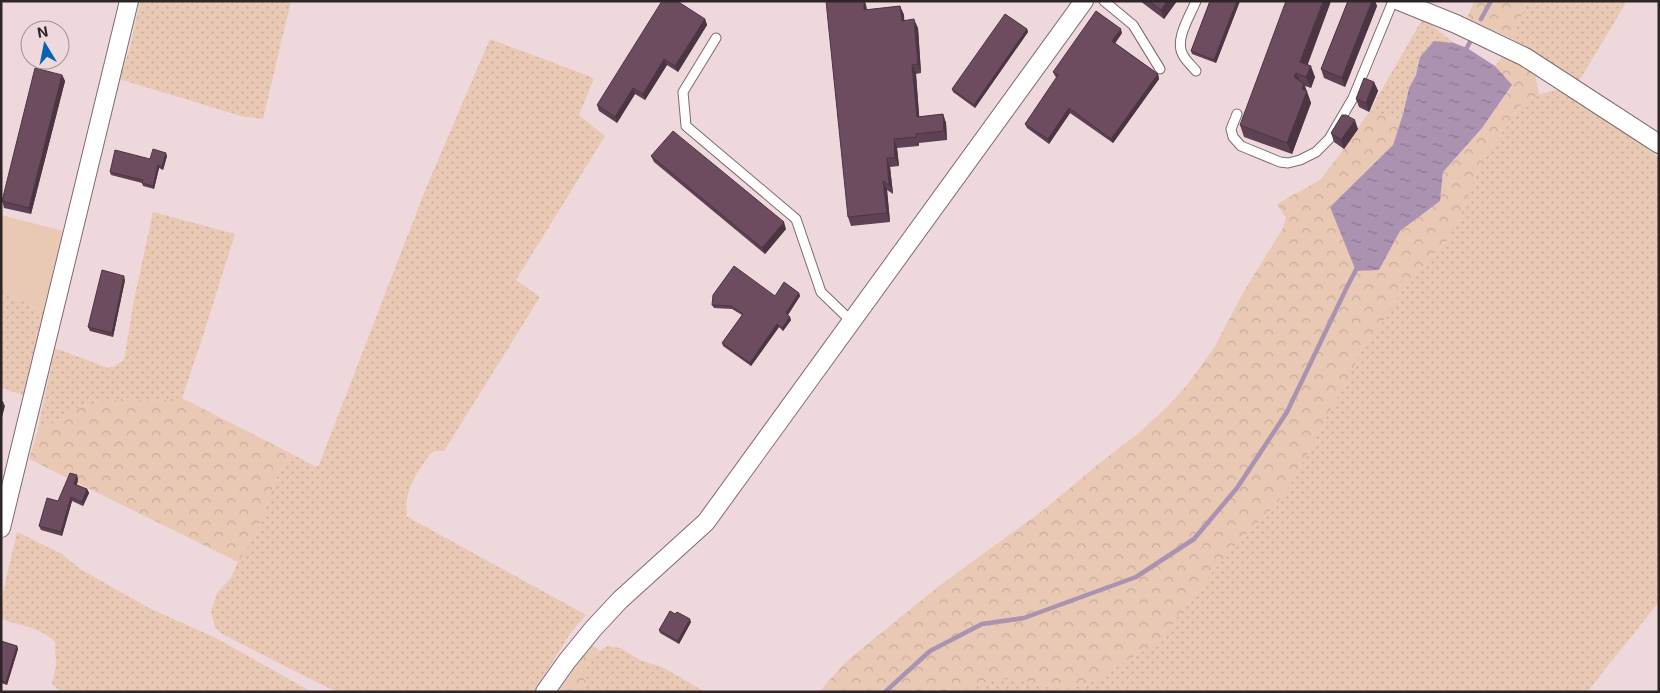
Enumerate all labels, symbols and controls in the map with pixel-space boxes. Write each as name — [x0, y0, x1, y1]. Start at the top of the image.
north arrow — [20, 20, 70, 70]
text: N — [36, 22, 49, 41]

